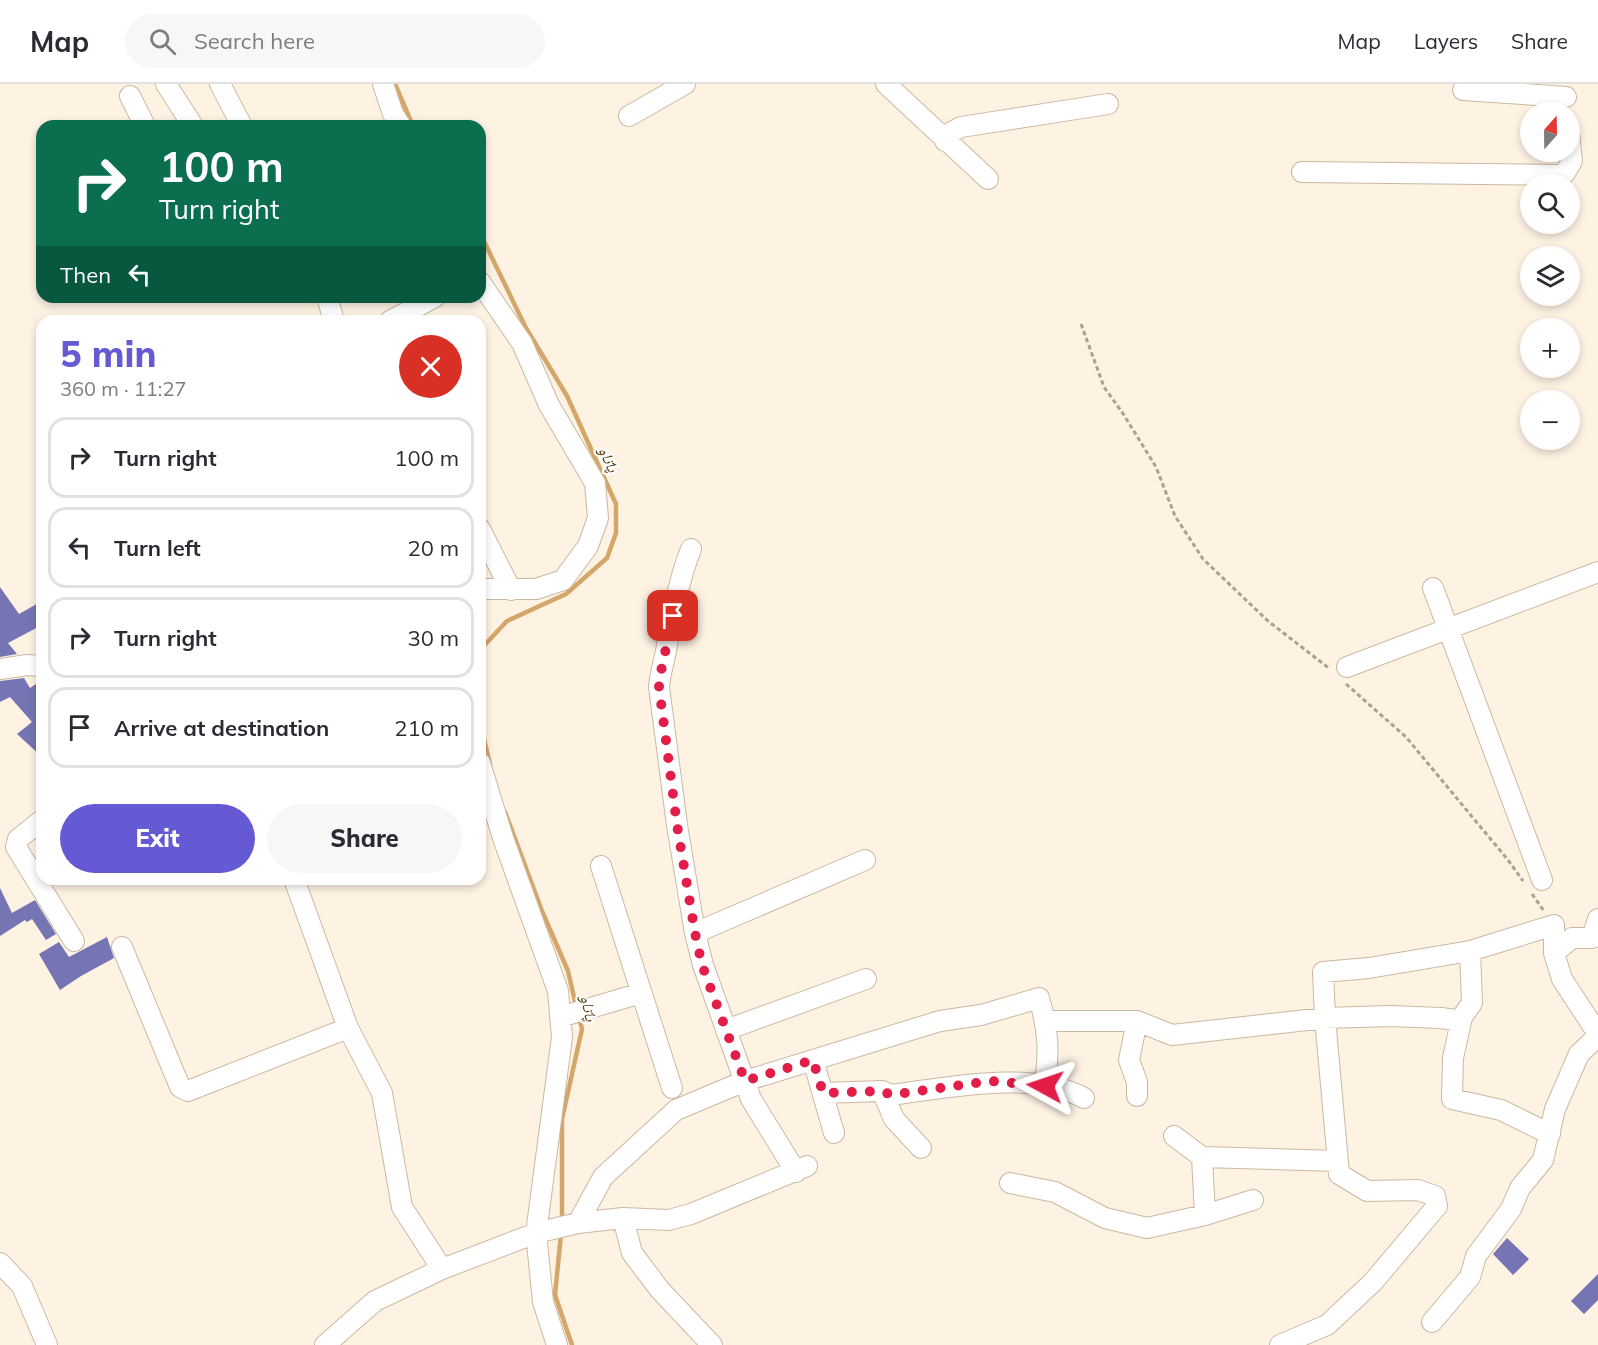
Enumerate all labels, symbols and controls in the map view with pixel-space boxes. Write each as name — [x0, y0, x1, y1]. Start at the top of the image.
search box — [125, 14, 545, 68]
text: Map — [30, 24, 89, 59]
icon: search — [146, 25, 179, 58]
text: Search here — [194, 27, 315, 55]
text: Map — [1338, 28, 1381, 54]
text: Layers — [1414, 28, 1478, 54]
text: Share — [1511, 28, 1568, 54]
north arrow — [1520, 102, 1580, 162]
map controls — [1520, 102, 1580, 450]
text: 100 m — [159, 140, 284, 193]
icon: right — [60, 144, 138, 222]
button: search — [1520, 174, 1580, 234]
text: Turn right — [159, 192, 279, 226]
button: layers — [1520, 246, 1580, 306]
icon: left — [123, 258, 156, 291]
text: Then — [60, 261, 111, 289]
button: + — [1520, 318, 1580, 378]
text: 5 min — [60, 331, 156, 376]
button: close — [399, 335, 462, 398]
text: 360 m · 11:27 — [60, 376, 186, 401]
button: − — [1520, 390, 1580, 450]
icon: right — [63, 441, 96, 474]
water label: پاتاو — [594, 442, 624, 476]
text: Turn right — [114, 444, 217, 472]
text: 100 m — [394, 444, 459, 472]
icon: left — [63, 531, 96, 564]
text: Turn left — [114, 534, 201, 562]
text: 20 m — [408, 534, 459, 562]
pin — [647, 590, 698, 641]
icon: arrive — [656, 599, 689, 632]
icon: right — [63, 621, 96, 654]
text: Turn right — [114, 624, 217, 652]
text: 30 m — [408, 624, 459, 652]
icon: arrive — [63, 711, 96, 744]
text: Arrive at destination — [114, 714, 329, 742]
text: 210 m — [394, 714, 459, 742]
button: Exit — [60, 804, 255, 873]
button: Share — [267, 804, 462, 873]
water label: پاتاو — [576, 992, 602, 1024]
position arrow — [1013, 1054, 1077, 1118]

